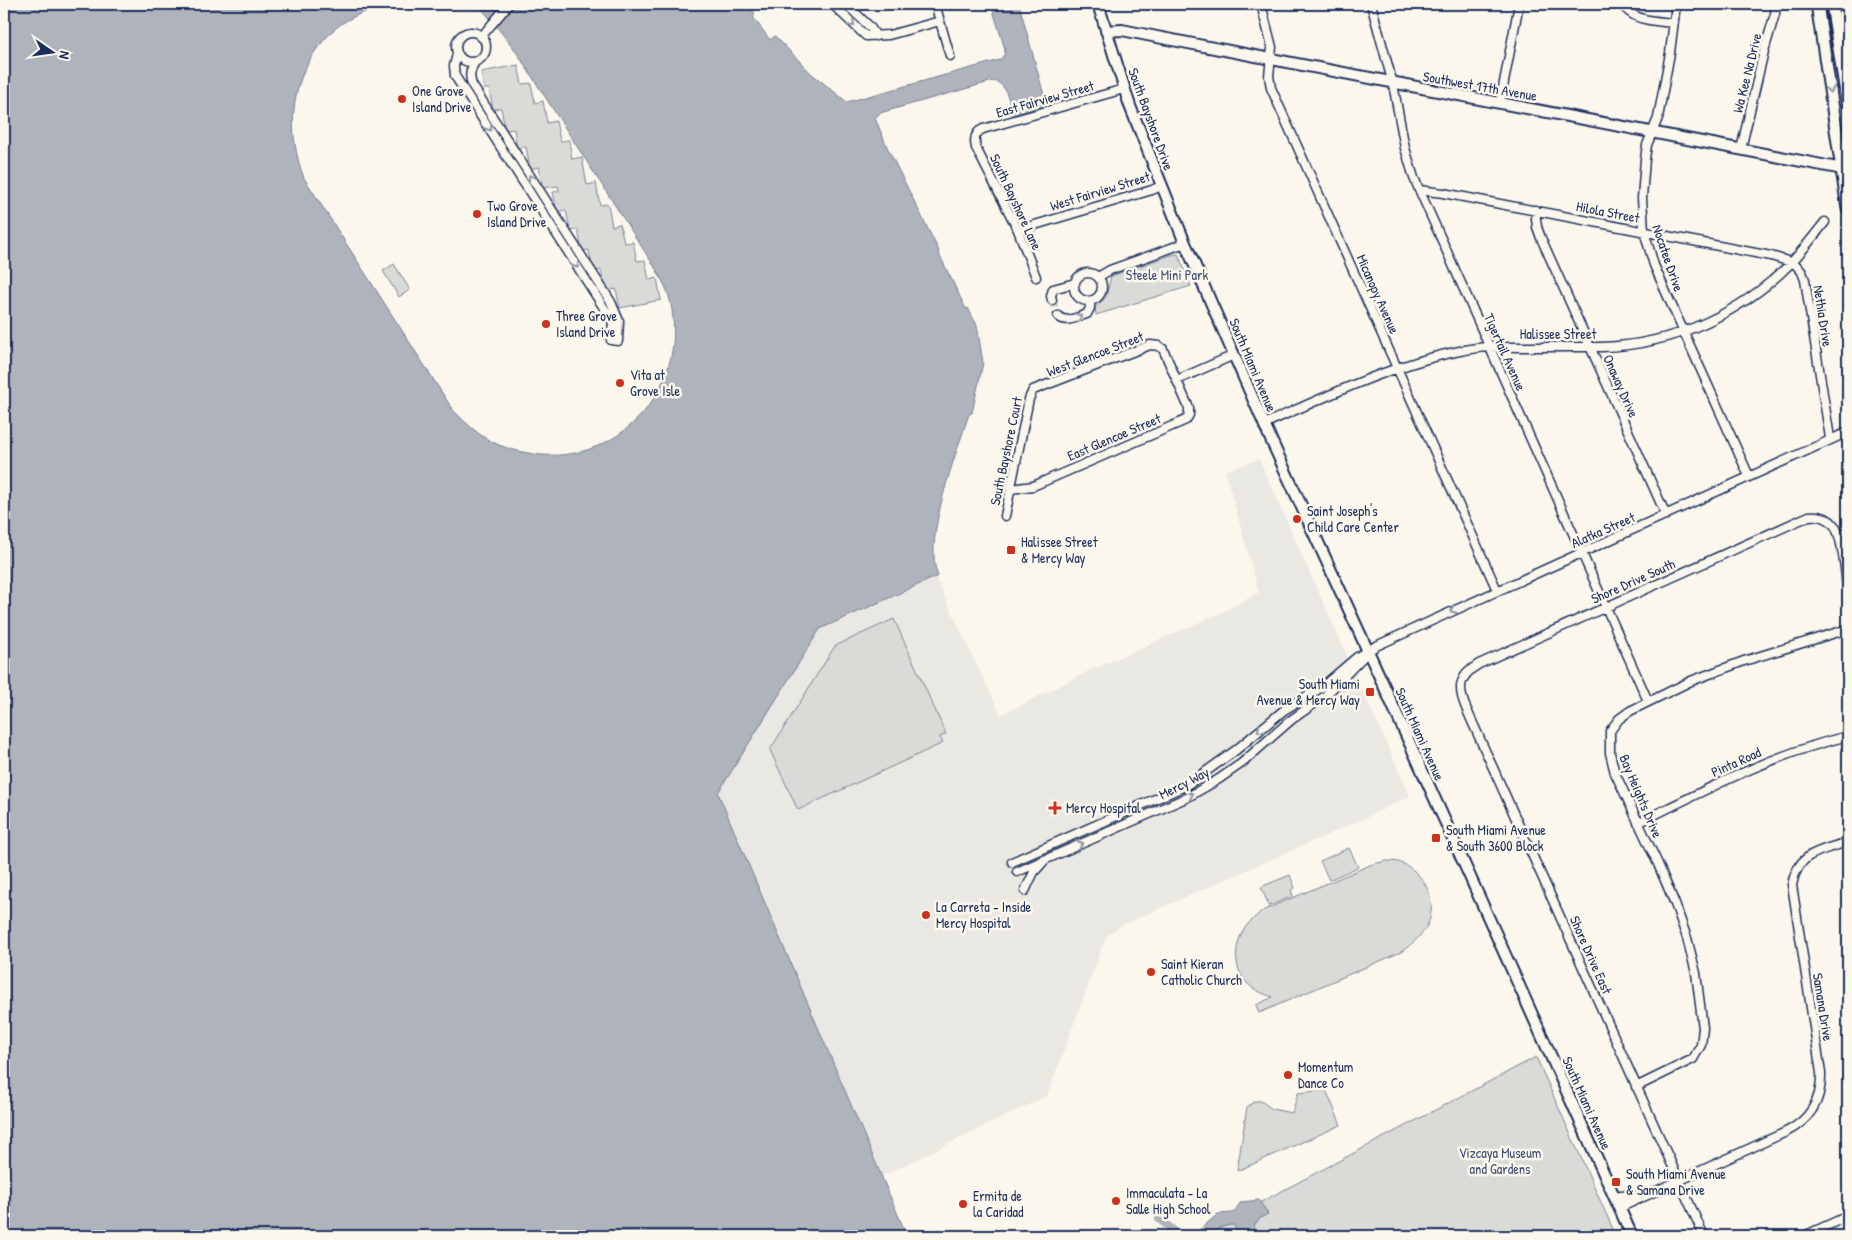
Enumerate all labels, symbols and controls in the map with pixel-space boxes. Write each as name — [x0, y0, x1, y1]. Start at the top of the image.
one-way arrow — [847, 18, 856, 27]
north arrow — [28, 28, 78, 78]
street label: Wa Kee Na Drive — [1727, 31, 1766, 115]
text: N — [55, 49, 75, 61]
street label: South Bayshore Drive — [1123, 65, 1179, 173]
street label: Southwest 17th Avenue — [1422, 66, 1539, 105]
street label: East Fairview Street — [994, 75, 1096, 122]
place label: One Grove Island Drive — [412, 81, 472, 116]
one-way arrow — [1824, 86, 1835, 94]
marker: One Grove Island Drive — [396, 93, 408, 105]
one-way arrow — [482, 122, 492, 131]
street label: South Bayshore Lane — [985, 151, 1047, 254]
street label: West Fairview Street — [1048, 166, 1152, 215]
one-way arrow — [527, 175, 537, 184]
place label: Two Grove Island Drive — [487, 196, 547, 231]
street label: Hilola Street — [1575, 196, 1642, 227]
marker: Two Grove Island Drive — [471, 208, 483, 220]
street label: Nocatee Drive — [1648, 222, 1689, 294]
street label: Micanopy Avenue — [1352, 251, 1405, 337]
one-way arrow — [570, 259, 579, 268]
park label: Steele Mini Park — [1126, 265, 1208, 284]
street label: Nethia Drive — [1809, 284, 1838, 348]
place label: Three Grove Island Drive — [556, 306, 618, 341]
street label: Tigertail Avenue — [1479, 310, 1531, 394]
one-way arrow — [1074, 312, 1082, 322]
street label: South Miami Avenue — [1225, 315, 1282, 415]
marker: Three Grove Island Drive — [540, 318, 552, 330]
street label: Halissee Street — [1520, 324, 1596, 343]
street label: West Glencoe Street — [1044, 326, 1146, 381]
street label: Onaway Drive — [1598, 351, 1644, 421]
place label: Vita at Grove Isle — [630, 365, 681, 400]
marker: Vita at Grove Isle — [614, 377, 626, 389]
street label: South Bayshore Court — [985, 395, 1027, 507]
street label: East Glencoe Street — [1064, 408, 1164, 465]
place label: Saint Joseph's Child Care Center — [1307, 501, 1399, 536]
street label: Alatka Street — [1568, 507, 1638, 552]
marker: Saint Joseph's Child Care Center — [1291, 513, 1303, 525]
place label: Halissee Street & Mercy Way — [1021, 532, 1098, 568]
marker: Halissee Street & Mercy Way — [1005, 544, 1017, 556]
street label: Shore Drive South — [1588, 554, 1678, 608]
one-way arrow — [1449, 604, 1458, 614]
place label: South Miami Avenue & Mercy Way — [1257, 674, 1360, 710]
street label: South Miami Avenue — [1391, 684, 1450, 784]
marker: South Miami Avenue & Mercy Way — [1364, 686, 1376, 698]
one-way arrow — [1256, 724, 1265, 733]
street label: Pinta Road — [1708, 742, 1764, 781]
street label: Bay Heights Drive — [1614, 751, 1668, 841]
street label: Mercy Way — [1155, 762, 1213, 804]
one-way arrow — [1185, 791, 1194, 801]
place label: Mercy Hospital — [1066, 798, 1141, 818]
marker: Mercy Hospital — [1048, 801, 1062, 815]
place label: South Miami Avenue & South 3600 Block — [1446, 820, 1546, 855]
marker: South Miami Avenue & South 3600 Block — [1430, 832, 1442, 844]
one-way arrow — [1075, 839, 1084, 850]
place label: La Carreta - Inside Mercy Hospital — [936, 897, 1031, 933]
marker: La Carreta - Inside Mercy Hospital — [920, 909, 932, 921]
street label: Shore Drive East — [1566, 913, 1617, 997]
place label: Saint Kieran Catholic Church — [1161, 954, 1242, 989]
marker: Saint Kieran Catholic Church — [1145, 966, 1157, 978]
street label: Samana Drive — [1809, 972, 1838, 1043]
street label: South Miami Avenue — [1558, 1053, 1617, 1153]
place label: Momentum Dance Co — [1298, 1057, 1353, 1092]
marker: Momentum Dance Co — [1282, 1069, 1294, 1081]
park label: Vizcaya Museum and Gardens — [1459, 1143, 1541, 1178]
place label: South Miami Avenue & Samana Drive — [1626, 1164, 1726, 1199]
marker: South Miami Avenue & Samana Drive — [1610, 1176, 1622, 1188]
place label: Immaculata - La Salle High School — [1126, 1183, 1211, 1219]
place label: Ermita de la Caridad — [973, 1186, 1024, 1221]
marker: Immaculata - La Salle High School — [1110, 1195, 1122, 1207]
marker: Ermita de la Caridad — [957, 1198, 969, 1210]

